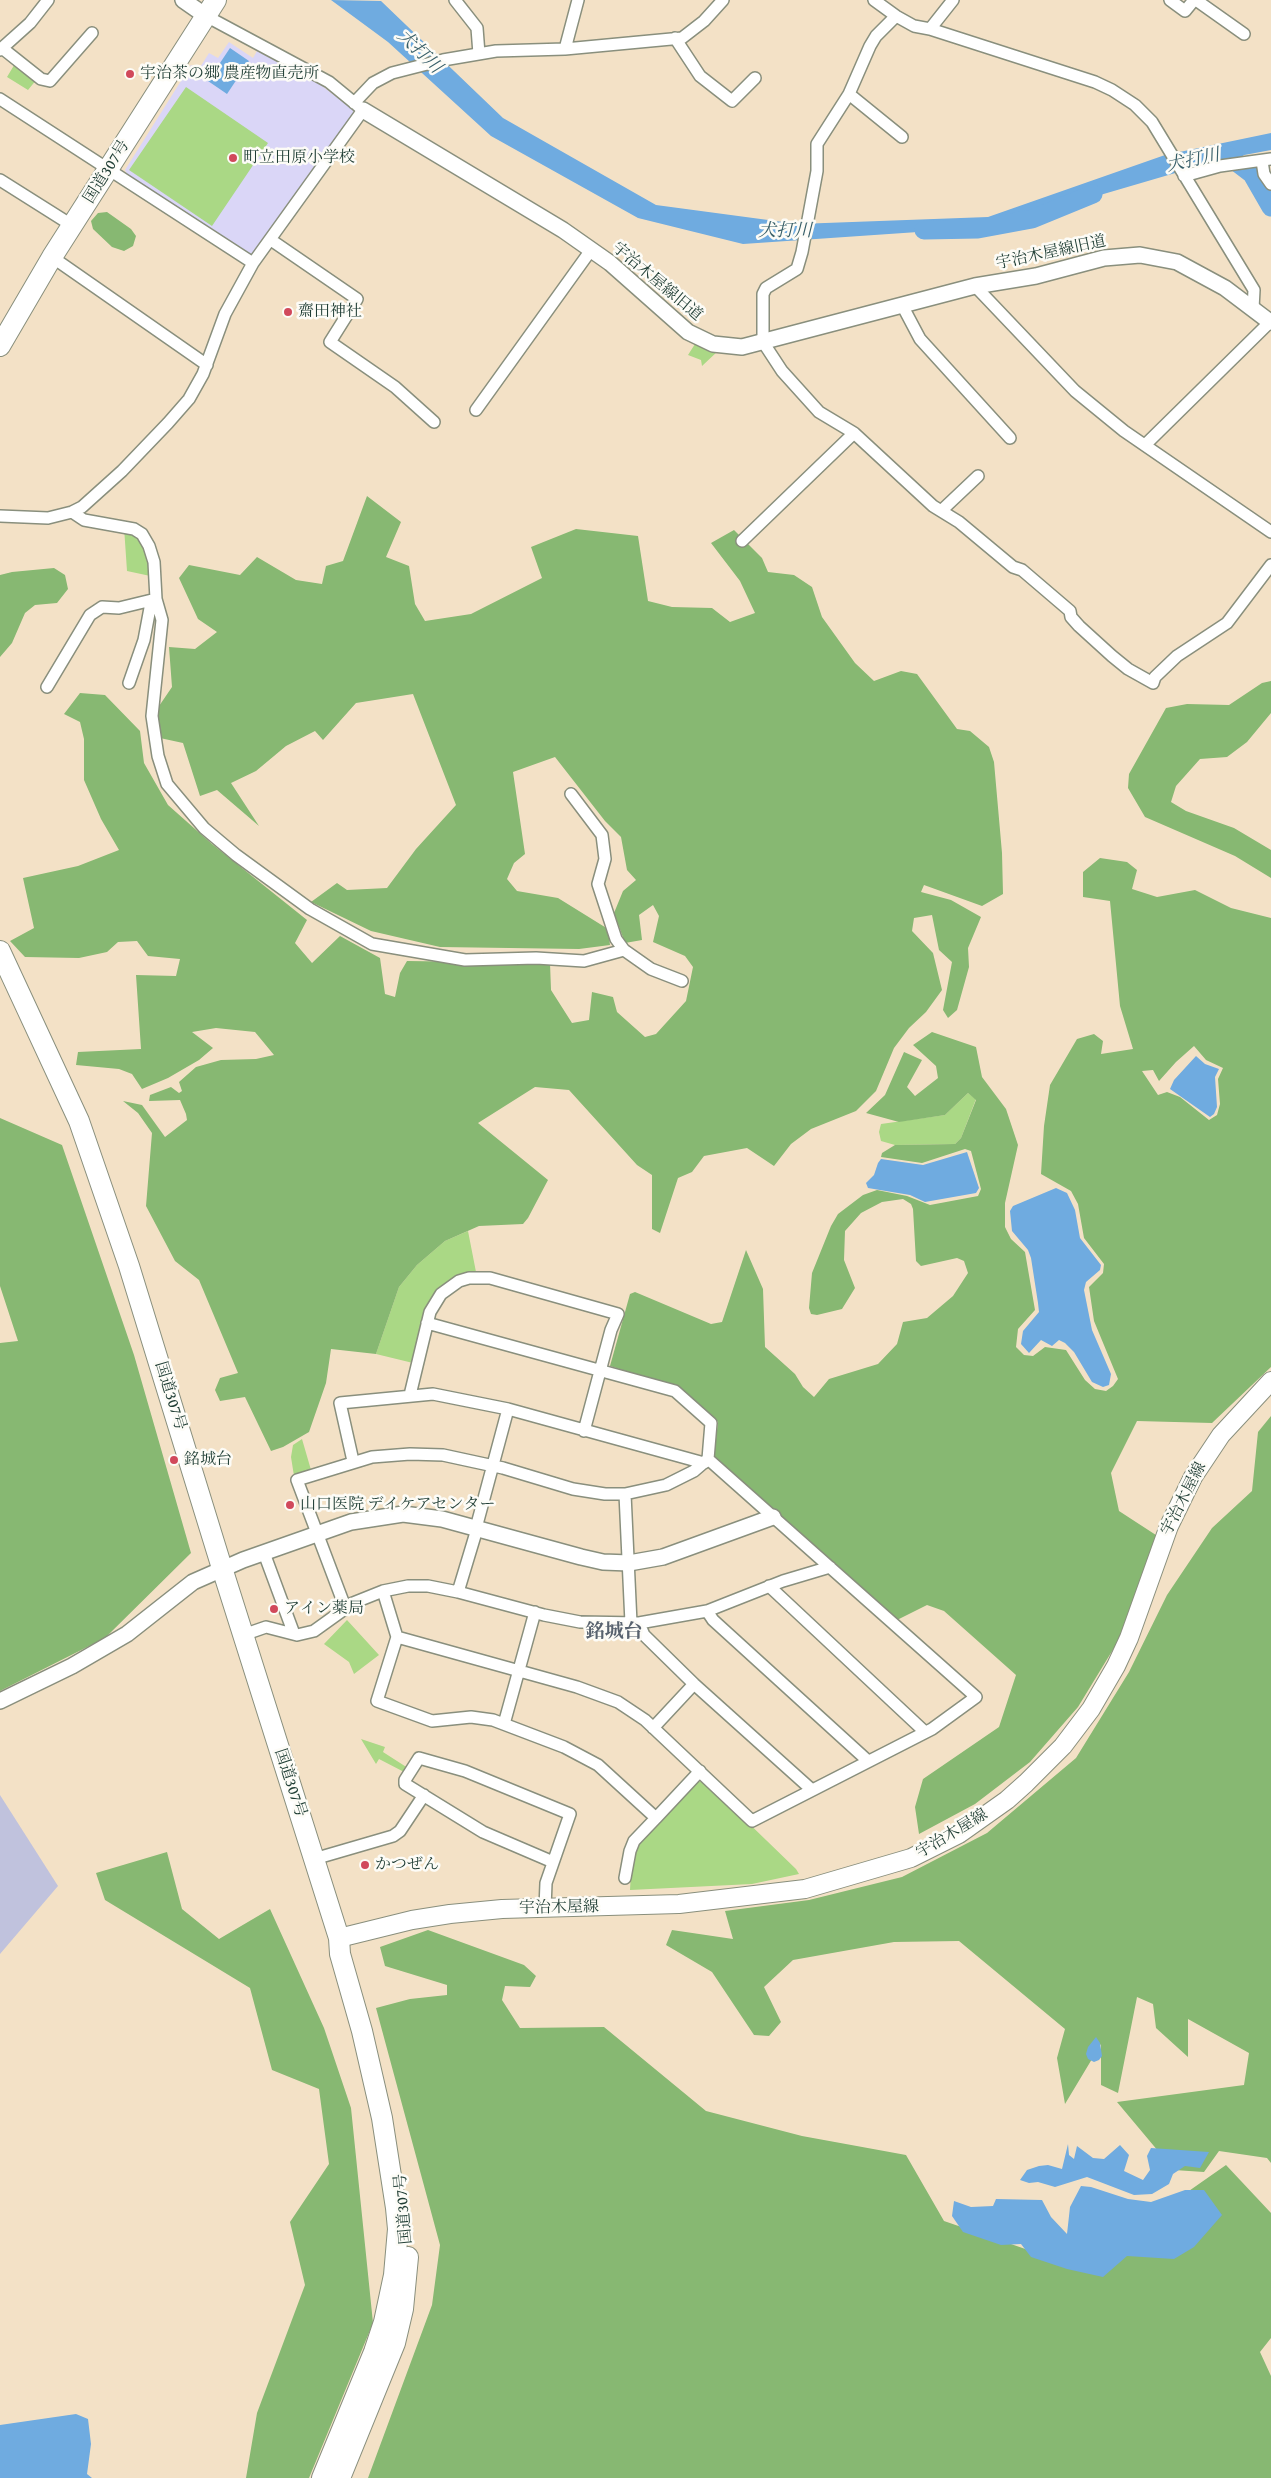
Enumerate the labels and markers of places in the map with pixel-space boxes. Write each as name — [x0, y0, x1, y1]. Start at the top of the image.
place label: 宇治茶の郷 農産物直売所 — [140, 64, 320, 84]
marker: 宇治茶の郷 農産物直売所 — [124, 68, 136, 80]
place label: 町立田原小学校 — [243, 148, 355, 168]
marker: 町立田原小学校 — [227, 152, 239, 164]
place label: 齋田神社 — [298, 302, 362, 322]
marker: 齋田神社 — [282, 306, 294, 318]
place label: 銘城台 — [184, 1450, 232, 1470]
marker: 銘城台 — [168, 1454, 180, 1466]
place label: 山口医院 デイケアセンター — [300, 1495, 496, 1515]
marker: 山口医院 デイケアセンター — [284, 1499, 296, 1511]
place label: アイン薬局 — [284, 1599, 364, 1619]
marker: アイン薬局 — [268, 1603, 280, 1615]
place label: かつぜん — [375, 1855, 439, 1875]
marker: かつぜん — [359, 1859, 371, 1871]

